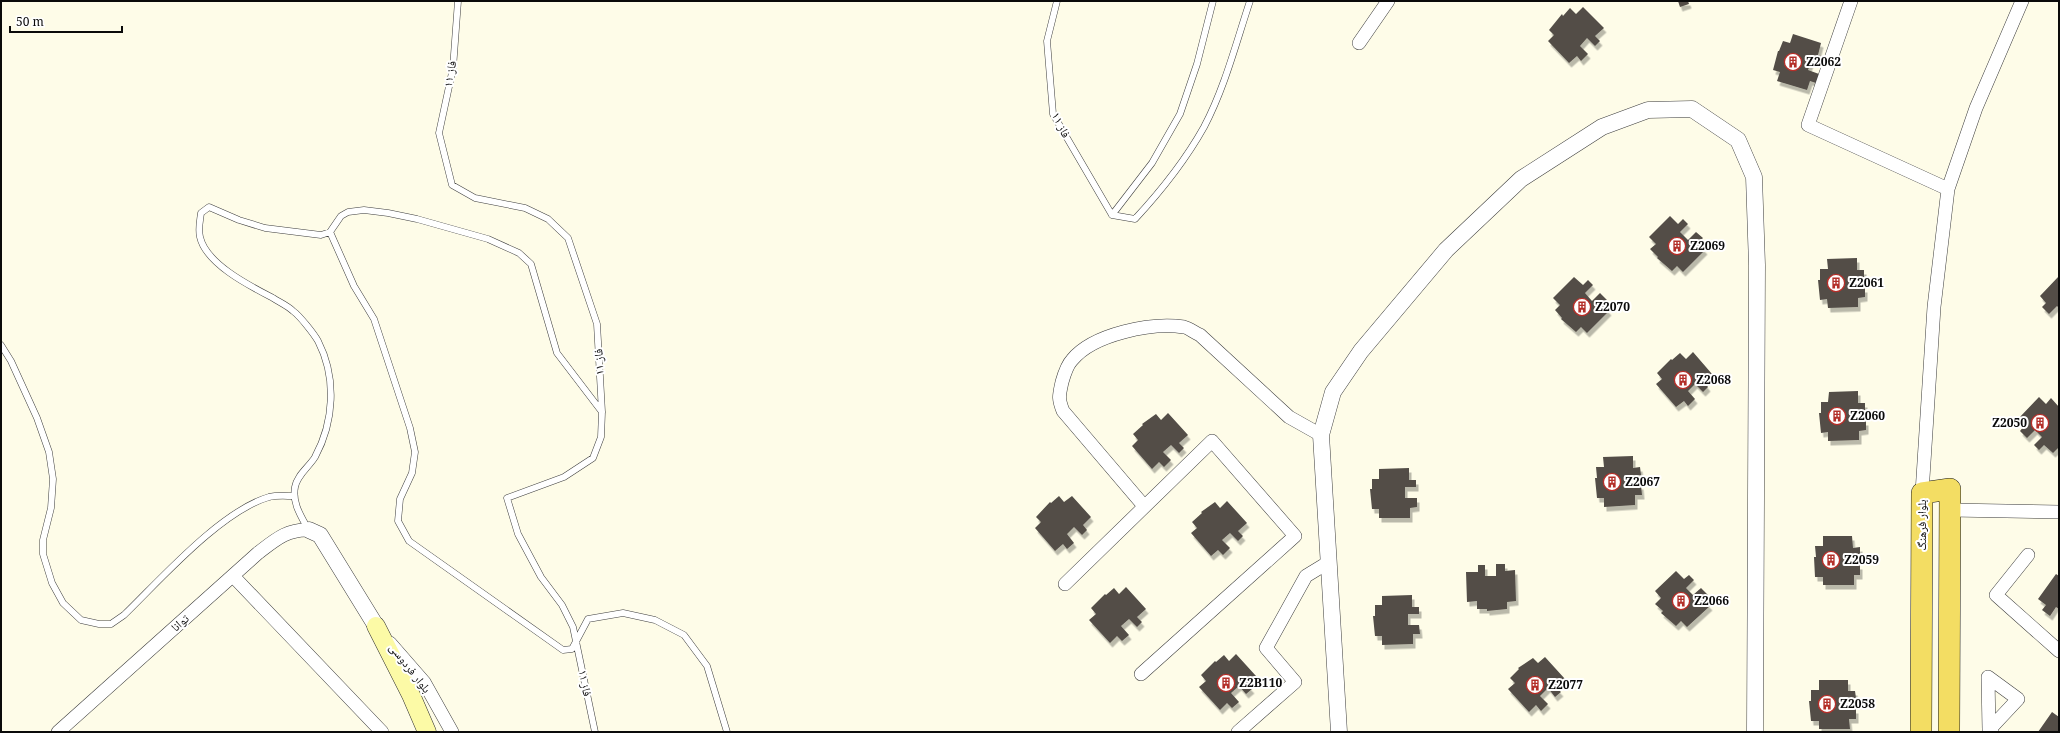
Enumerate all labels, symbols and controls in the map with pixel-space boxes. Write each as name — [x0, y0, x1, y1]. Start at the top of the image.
scale bar — [10, 8, 122, 34]
text: 50 m — [16, 13, 44, 30]
building icon: Z2062 — [1783, 52, 1803, 72]
place label: Z2062 — [1806, 53, 1841, 70]
street label: فاز ۱۱ — [439, 59, 460, 88]
street label: فاز ۱۱ — [1048, 109, 1075, 140]
building icon: Z2069 — [1667, 236, 1687, 256]
place label: Z2069 — [1690, 237, 1725, 254]
building icon: Z2061 — [1826, 273, 1846, 293]
place label: Z2061 — [1849, 274, 1884, 291]
building icon: Z2070 — [1572, 297, 1592, 317]
place label: Z2070 — [1595, 298, 1630, 315]
street label: فاز ۱۱ — [589, 348, 608, 376]
building icon: Z2068 — [1673, 370, 1693, 390]
place label: Z2068 — [1696, 371, 1731, 388]
building icon: Z2060 — [1827, 406, 1847, 426]
place label: Z2060 — [1850, 407, 1885, 424]
building icon: Z2050 — [2030, 413, 2050, 433]
place label: Z2050 — [1992, 414, 2027, 431]
building icon: Z2067 — [1602, 472, 1622, 492]
place label: Z2067 — [1625, 473, 1660, 490]
street label: بلوار فرهنگ — [1913, 499, 1930, 551]
building icon: Z2059 — [1821, 550, 1841, 570]
place label: Z2059 — [1844, 551, 1879, 568]
building icon: Z2066 — [1671, 591, 1691, 611]
place label: Z2066 — [1694, 592, 1729, 609]
street label: توانا — [167, 610, 193, 635]
street label: بلوار فردوسی — [386, 639, 435, 696]
street label: فاز ۱۱ — [575, 668, 596, 698]
building icon: Z2B110 — [1216, 673, 1236, 693]
place label: Z2B110 — [1239, 674, 1282, 691]
building icon: Z2077 — [1525, 675, 1545, 695]
place label: Z2077 — [1548, 676, 1583, 693]
building icon: Z2058 — [1817, 694, 1837, 714]
place label: Z2058 — [1840, 695, 1875, 712]

